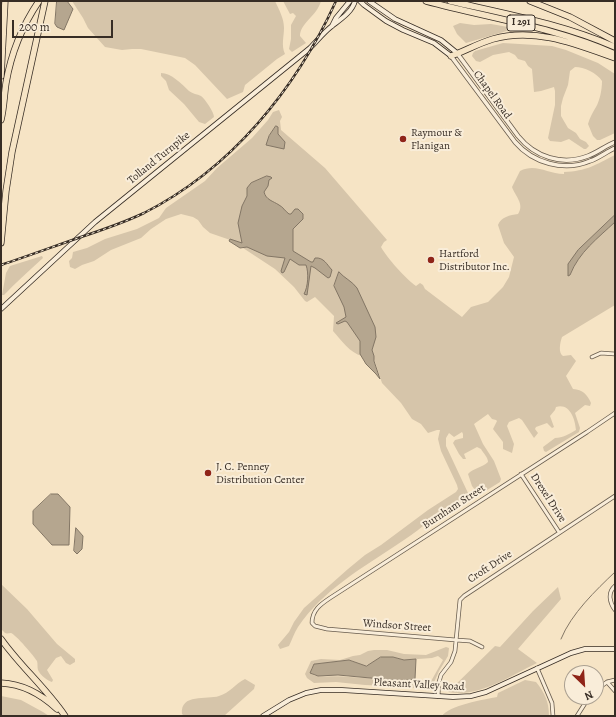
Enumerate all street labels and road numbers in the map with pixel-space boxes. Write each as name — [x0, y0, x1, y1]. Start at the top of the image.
road number: I 291 — [507, 15, 535, 31]
street label: Chapel Road — [470, 68, 514, 122]
street label: Tolland Turnpike — [125, 129, 193, 187]
street label: Drexel Drive — [527, 471, 569, 525]
street label: Burnham Street — [420, 482, 488, 532]
street label: Croft Drive — [465, 548, 515, 586]
street label: Windsor Street — [363, 617, 431, 635]
street label: Pleasant Valley Road — [373, 676, 465, 694]

